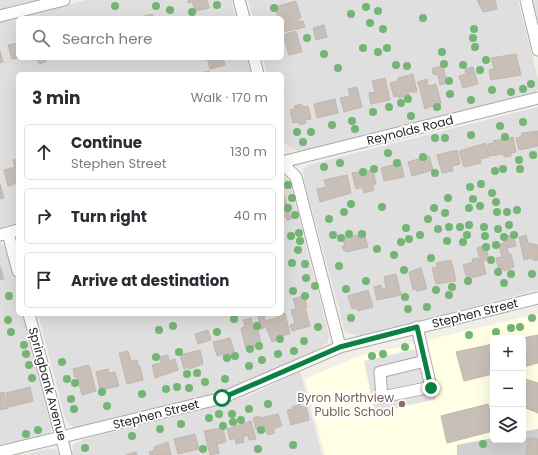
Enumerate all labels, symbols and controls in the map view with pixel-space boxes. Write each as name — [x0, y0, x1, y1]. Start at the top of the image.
search box — [16, 16, 284, 60]
icon: search — [30, 27, 52, 49]
text: Search here — [62, 28, 152, 49]
text: 3 min — [32, 86, 80, 110]
text: Walk · 170 m — [191, 88, 268, 107]
street label: Reynolds Road — [365, 111, 455, 149]
text: Continue — [71, 132, 142, 153]
icon: ahead — [33, 141, 55, 163]
text: 130 m — [230, 142, 267, 161]
text: Stephen Street — [71, 154, 166, 173]
icon: right — [33, 205, 55, 227]
text: Turn right — [71, 206, 147, 227]
text: 40 m — [234, 206, 267, 225]
icon: arrive — [33, 269, 55, 291]
text: Arrive at destination — [71, 270, 229, 291]
street label: Stephen Street — [430, 294, 520, 332]
street label: Springbank Avenue — [25, 325, 71, 443]
map controls — [490, 335, 526, 443]
button: + — [490, 335, 526, 371]
button: − — [490, 371, 526, 407]
route end — [422, 379, 440, 397]
route start — [213, 389, 231, 407]
place label: Byron Northview Public School — [297, 389, 394, 420]
street label: Stephen Street — [111, 395, 201, 433]
marker: Byron Northview Public School — [397, 399, 407, 409]
button: layers — [490, 407, 526, 443]

